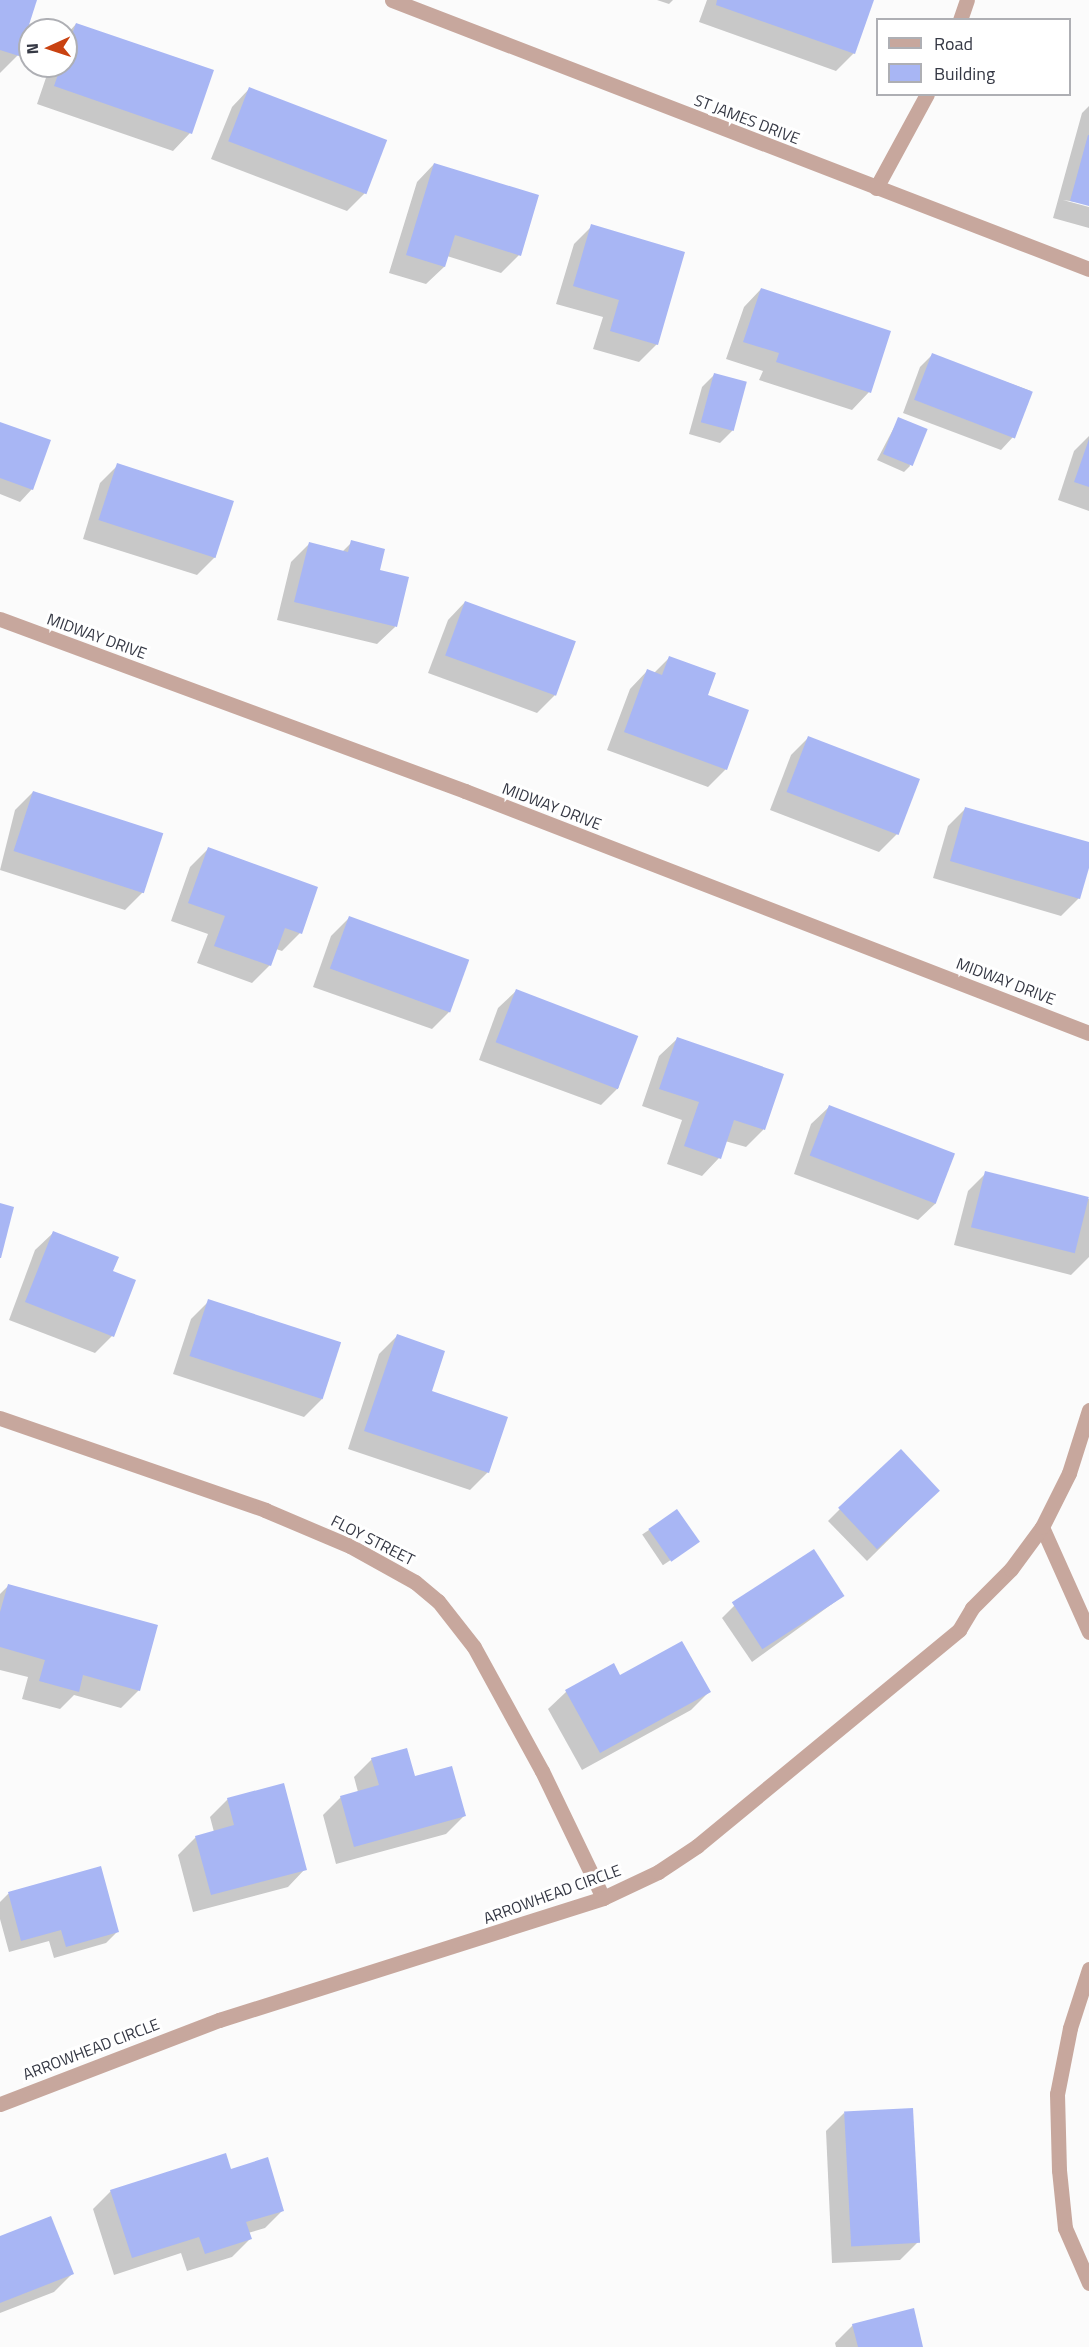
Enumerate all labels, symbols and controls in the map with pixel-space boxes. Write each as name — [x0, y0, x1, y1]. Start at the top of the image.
north arrow — [18, 18, 78, 78]
legend — [876, 18, 1071, 96]
text: Road — [934, 30, 973, 57]
text: N — [20, 43, 44, 55]
text: Building — [934, 60, 995, 87]
street label: ST JAMES DRIVE — [692, 90, 802, 148]
street label: MIDWAY DRIVE — [45, 609, 149, 663]
street label: MIDWAY DRIVE — [500, 778, 604, 834]
street label: MIDWAY DRIVE — [954, 953, 1058, 1009]
street label: FLOY STREET — [328, 1511, 418, 1569]
street label: ARROWHEAD CIRCLE — [481, 1860, 623, 1928]
street label: ARROWHEAD CIRCLE — [20, 2014, 162, 2084]

